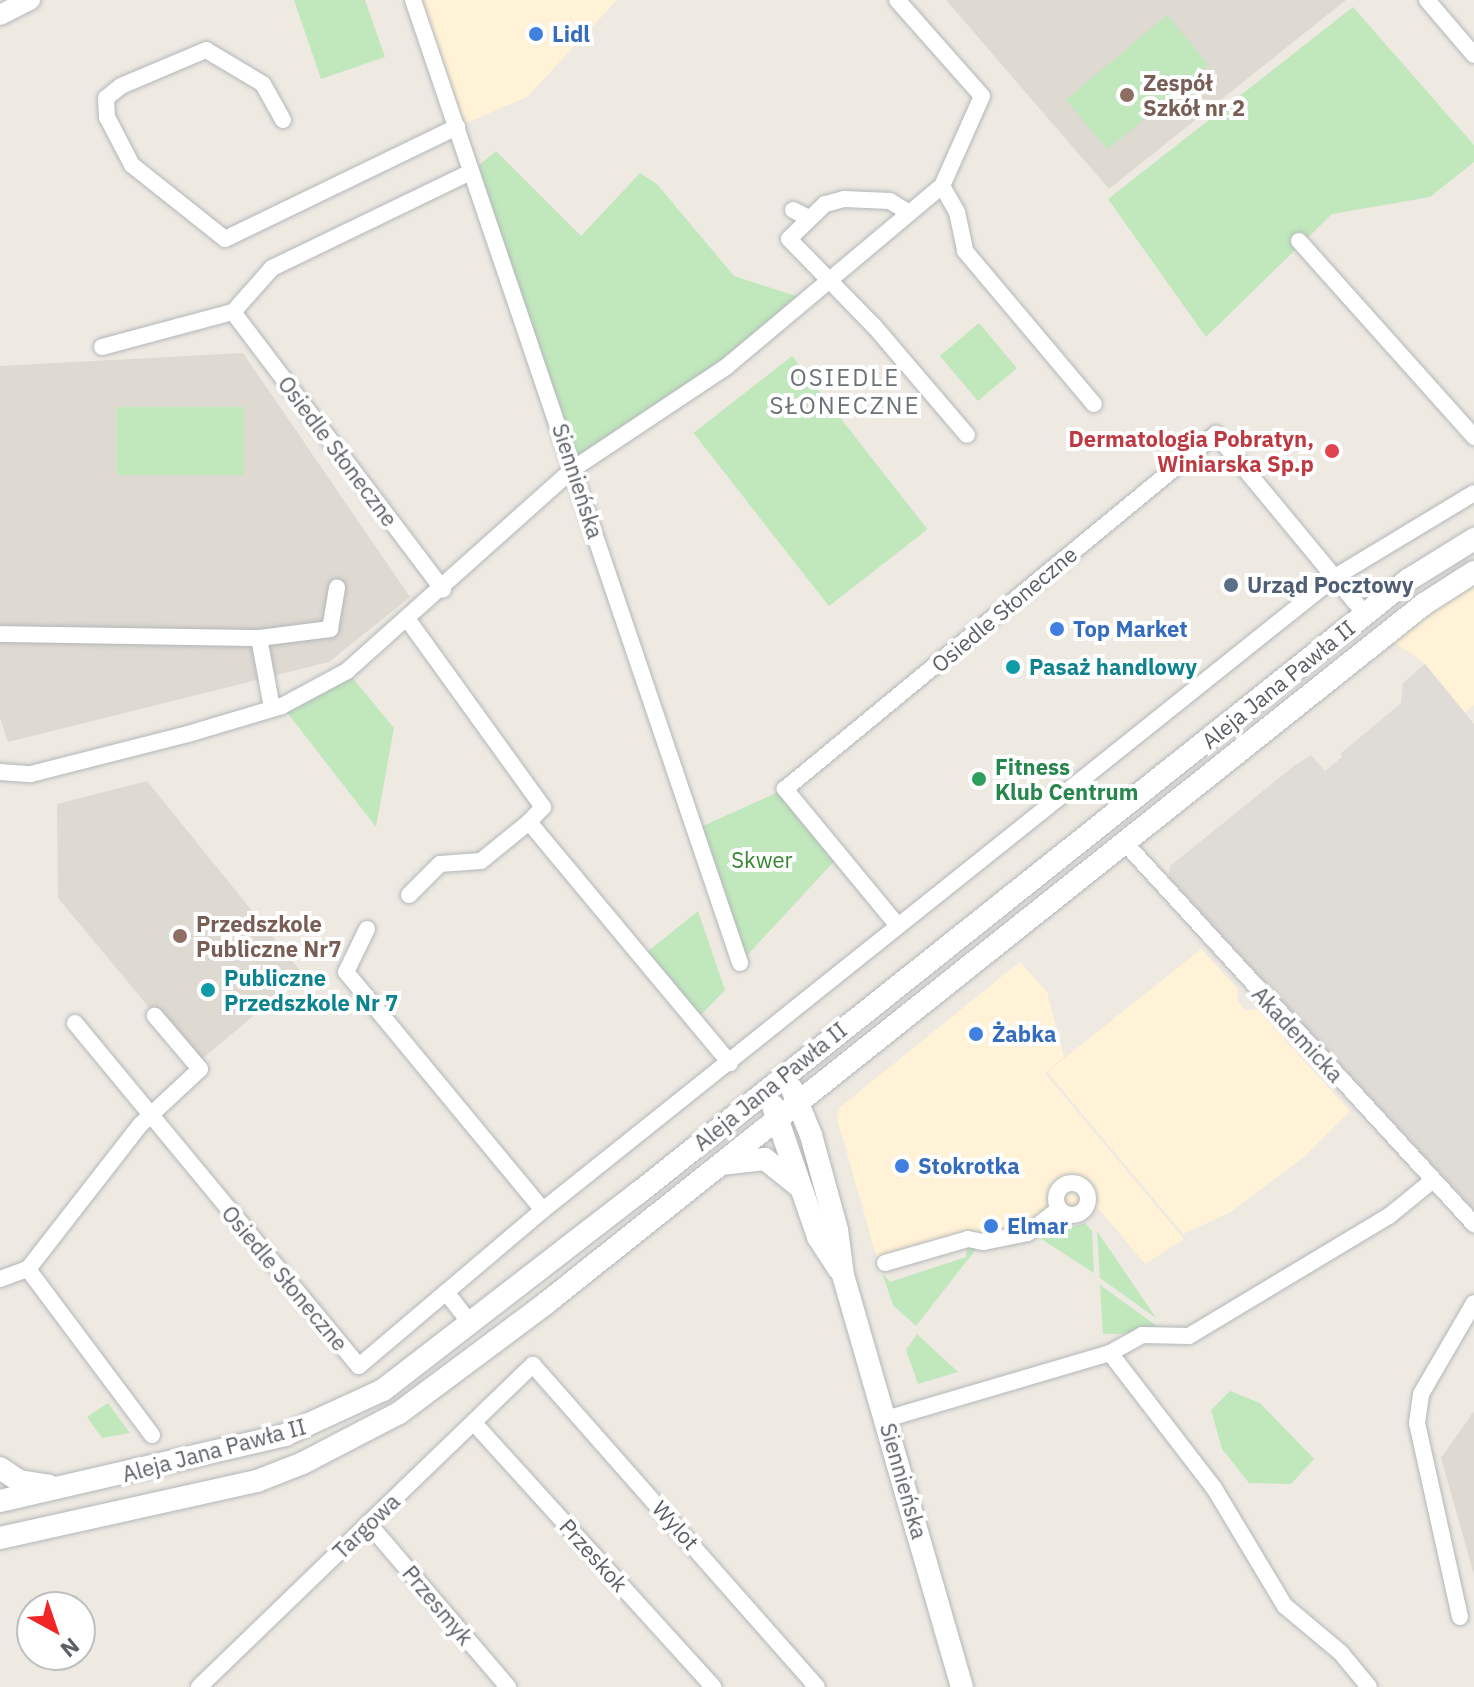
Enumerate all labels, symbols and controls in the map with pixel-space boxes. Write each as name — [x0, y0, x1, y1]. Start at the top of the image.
place label: Lidl — [552, 21, 590, 47]
marker: Lidl — [527, 25, 545, 43]
place label: Zespół Szkół nr 2 — [1143, 69, 1245, 120]
marker: Zespół Szkół nr 2 — [1118, 86, 1136, 104]
district label: OSIEDLE SŁONECZNE — [769, 364, 921, 420]
street label: Osiedle Słoneczne — [273, 371, 403, 531]
street label: Siennieńska — [547, 420, 609, 542]
place label: Dermatologia Pobratyn, Winiarska Sp.p — [1069, 425, 1314, 476]
marker: Dermatologia Pobratyn, Winiarska Sp.p — [1321, 440, 1343, 462]
street label: Osiedle Słoneczne — [926, 541, 1082, 677]
place label: Urząd Pocztowy — [1247, 572, 1414, 598]
marker: Urząd Pocztowy — [1222, 576, 1240, 594]
street label: Aleja Jana Pawła II — [1196, 614, 1360, 754]
place label: Top Market — [1073, 616, 1188, 642]
marker: Top Market — [1048, 620, 1066, 638]
place label: Pasaż handlowy — [1029, 654, 1197, 680]
marker: Pasaż handlowy — [1004, 658, 1022, 676]
place label: Fitness Klub Centrum — [995, 753, 1138, 804]
marker: Fitness Klub Centrum — [970, 770, 988, 788]
park label: Skwer — [731, 847, 793, 873]
place label: Przedszkole Publiczne Nr7 — [196, 910, 341, 962]
marker: Przedszkole Publiczne Nr7 — [171, 927, 189, 945]
place label: Publiczne Przedszkole Nr 7 — [224, 964, 398, 1016]
marker: Publiczne Przedszkole Nr 7 — [199, 981, 217, 999]
street label: Akademicka — [1247, 981, 1349, 1087]
street label: Aleja Jana Pawła II — [688, 1016, 852, 1156]
place label: Żabka — [992, 1021, 1056, 1047]
marker: Żabka — [967, 1025, 985, 1043]
place label: Stokrotka — [918, 1153, 1020, 1179]
marker: Stokrotka — [893, 1157, 911, 1175]
street label: Osiedle Słoneczne — [217, 1200, 353, 1356]
place label: Elmar — [1007, 1213, 1068, 1239]
marker: Elmar — [982, 1217, 1000, 1235]
street label: Aleja Jana Pawła II — [119, 1413, 309, 1487]
street label: Siennieńska — [875, 1420, 933, 1542]
street label: Targowa — [327, 1488, 405, 1564]
street label: Wylot — [647, 1495, 705, 1555]
street label: Przeskok — [554, 1513, 634, 1597]
street label: Przesmyk — [397, 1560, 479, 1650]
north arrow — [16, 1591, 96, 1671]
text: N — [55, 1632, 86, 1664]

